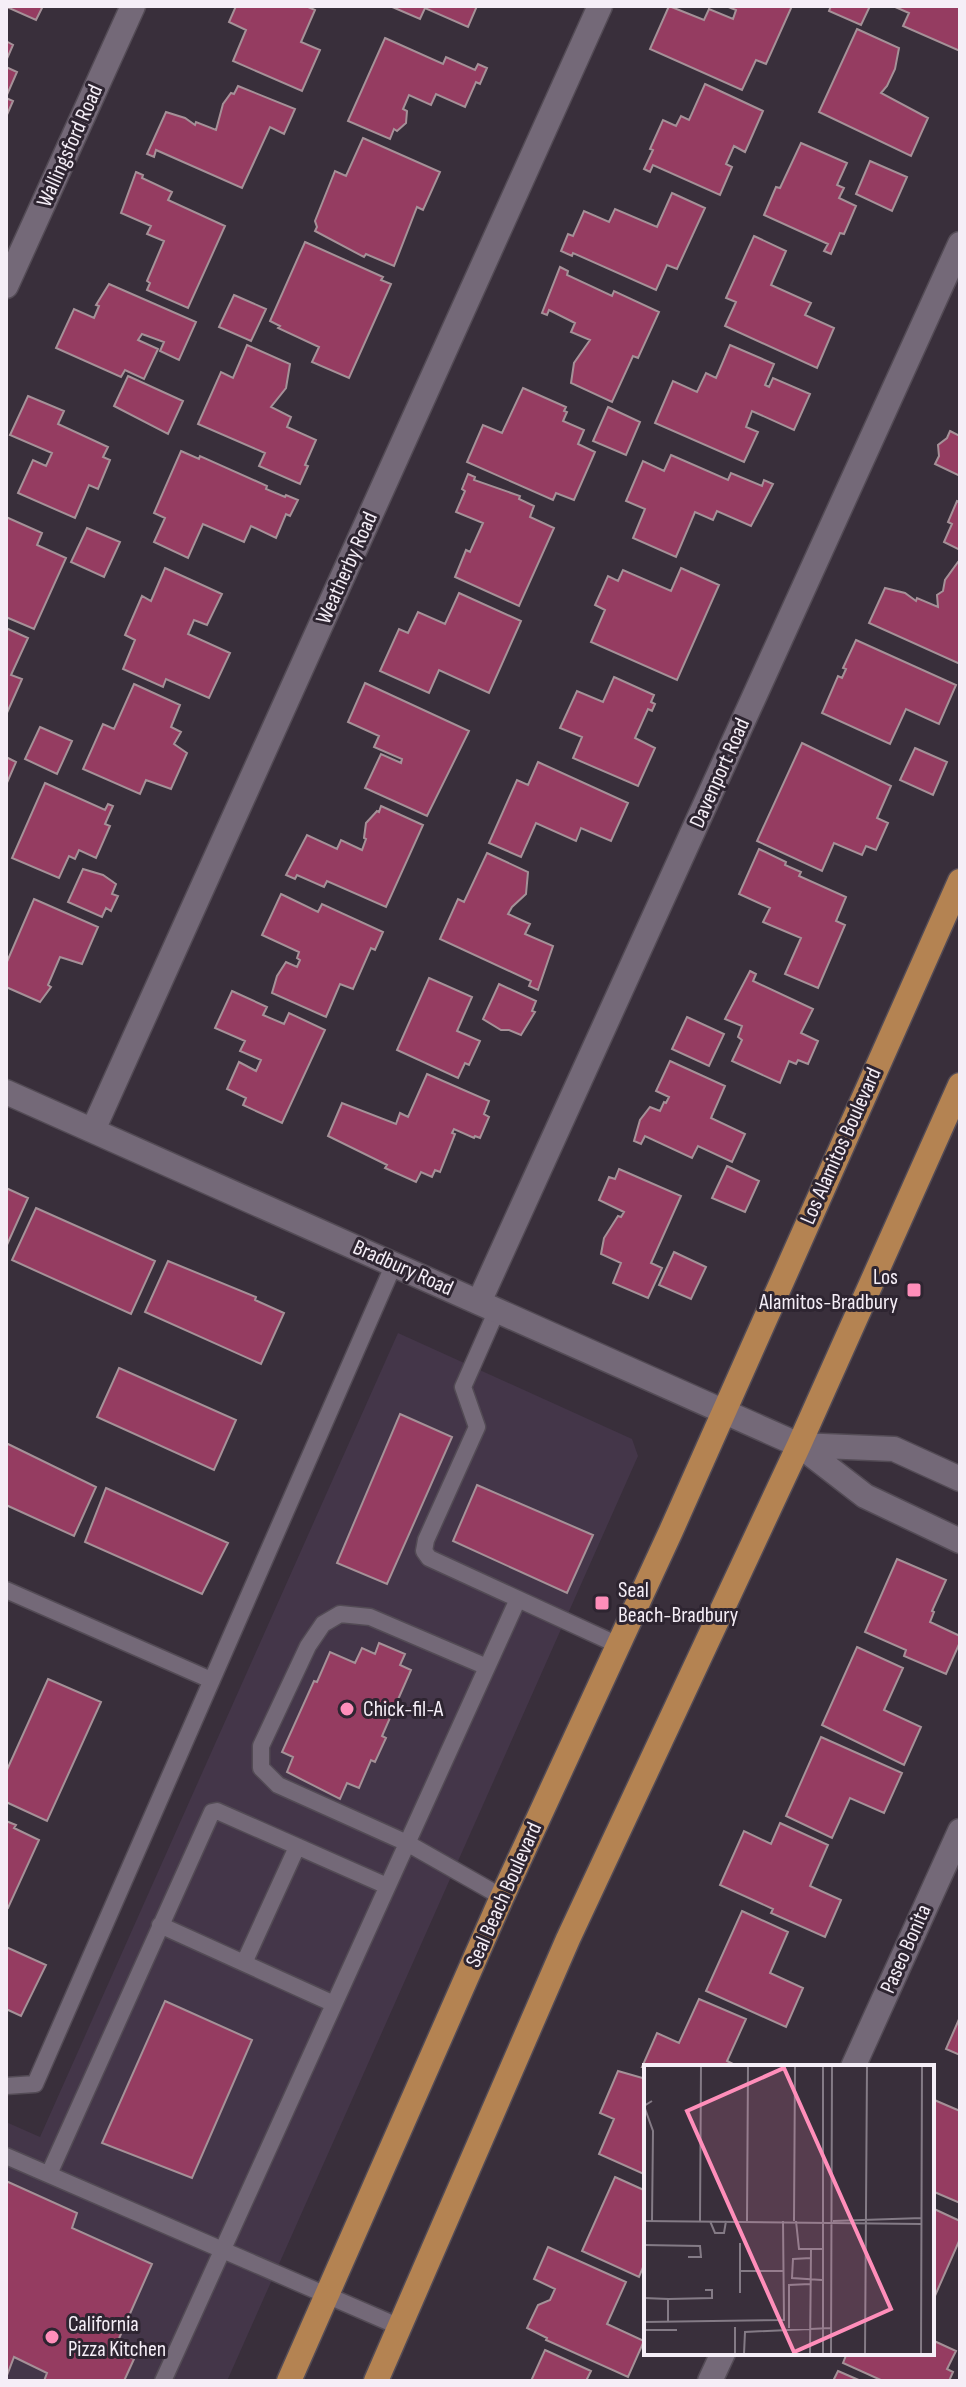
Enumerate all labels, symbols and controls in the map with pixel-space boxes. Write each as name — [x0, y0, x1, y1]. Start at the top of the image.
street label: Wallingsford Road — [31, 81, 109, 211]
street label: Weatherby Road — [310, 508, 384, 628]
street label: Davenport Road — [684, 714, 756, 832]
street label: Los Alamitos Boulevard — [794, 1063, 888, 1229]
street label: Bradbury Road — [349, 1234, 457, 1302]
place label: Los Alamitos-Bradbury — [758, 1264, 899, 1316]
marker: Los Alamitos-Bradbury — [905, 1281, 923, 1299]
place label: Seal Beach-Bradbury — [618, 1577, 739, 1629]
marker: Seal Beach-Bradbury — [593, 1594, 611, 1612]
place label: Chick-fil-A — [363, 1696, 444, 1723]
marker: Chick-fil-A — [338, 1700, 356, 1718]
street label: Seal Beach Boulevard — [460, 1818, 548, 1972]
street label: Paseo Bonita — [874, 1900, 938, 1998]
inset map — [644, 2065, 934, 2355]
place label: California Pizza Kitchen — [68, 2311, 166, 2363]
marker: California Pizza Kitchen — [43, 2328, 61, 2346]

